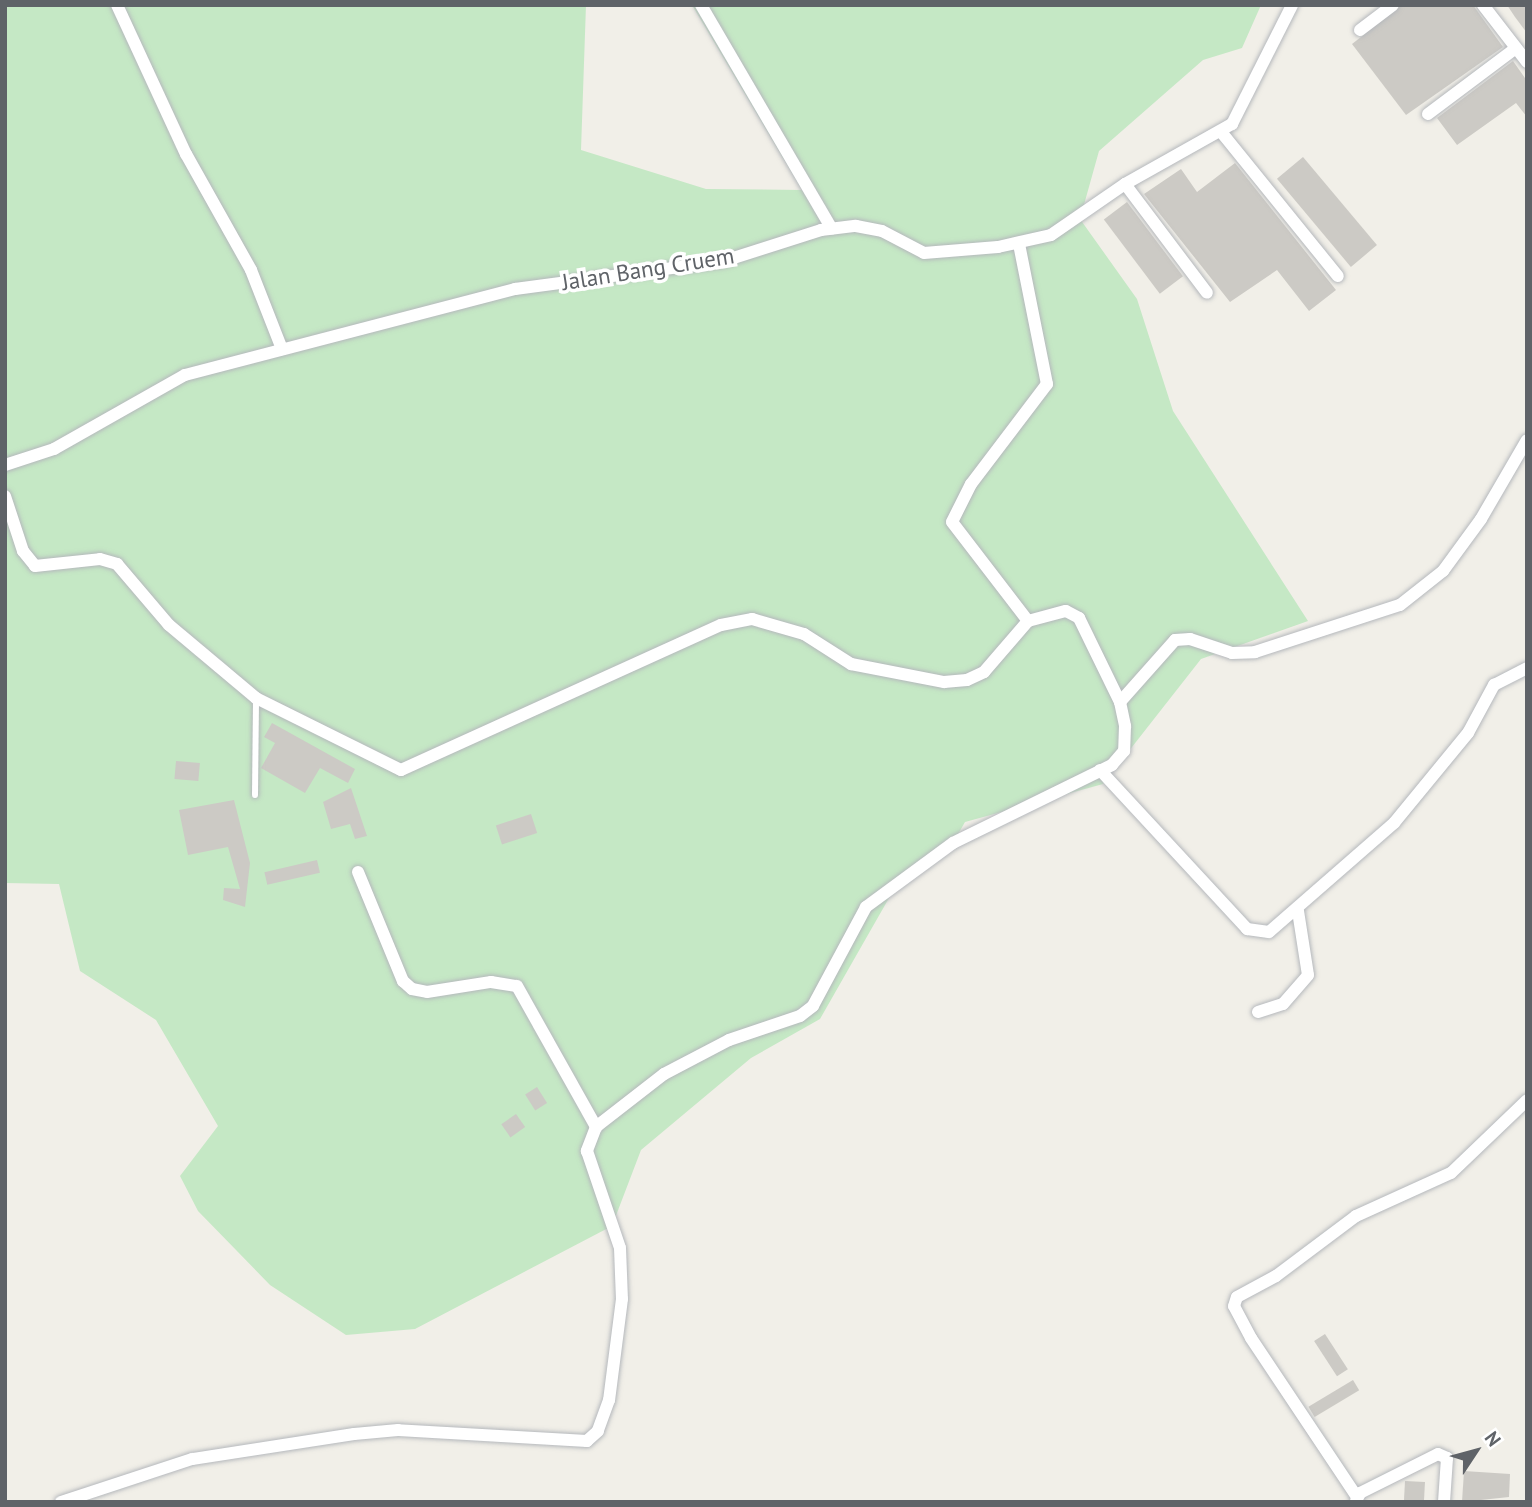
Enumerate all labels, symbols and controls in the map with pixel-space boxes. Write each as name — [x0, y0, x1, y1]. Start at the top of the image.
street label: Jalan Bang Cruem — [560, 242, 736, 296]
north arrow — [1441, 1416, 1511, 1486]
text: N — [1480, 1427, 1506, 1451]

